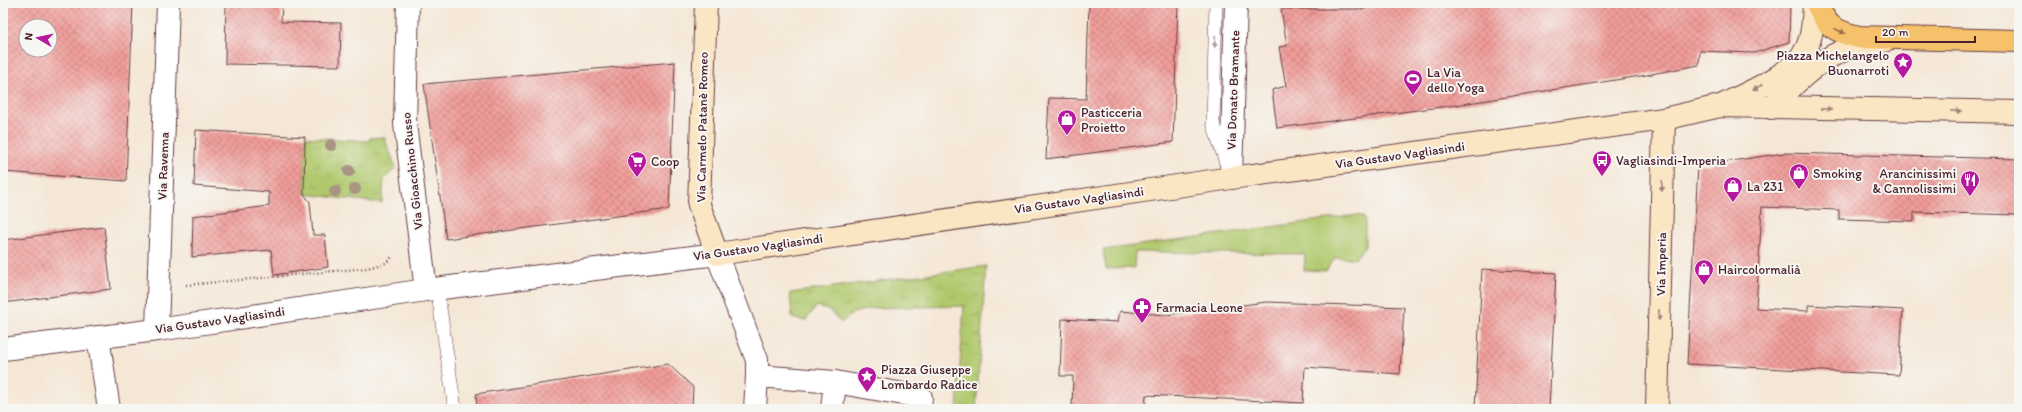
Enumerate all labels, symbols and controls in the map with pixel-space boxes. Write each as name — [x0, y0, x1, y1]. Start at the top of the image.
north arrow — [18, 18, 58, 58]
scale bar — [1876, 18, 1975, 44]
text: 20 m — [1882, 25, 1909, 39]
one-way arrow — [1835, 29, 1847, 35]
street label: Via Donato Bramante — [1223, 30, 1243, 150]
text: N — [22, 32, 36, 41]
one-way arrow — [1212, 36, 1219, 48]
place label: Piazza Michelangelo Buonarroti — [1776, 48, 1889, 78]
street label: Via Carmelo Patanè Romeo — [693, 51, 711, 202]
place icon: Piazza Michelangelo Buonarroti — [1892, 51, 1914, 79]
place label: La Via dello Yoga — [1427, 65, 1485, 95]
sports icon: La Via dello Yoga — [1402, 68, 1424, 96]
one-way arrow — [1752, 83, 1763, 90]
place label: Pasticceria Proietto — [1081, 105, 1142, 135]
one-way arrow — [1820, 106, 1833, 112]
shop icon: Pasticceria Proietto — [1056, 108, 1078, 136]
one-way arrow — [1950, 108, 1963, 114]
street label: Via Gioacchino Russo — [398, 111, 426, 230]
street label: Via Ravenna — [154, 131, 172, 200]
street label: Via Gustavo Vagliasindi — [1334, 138, 1466, 172]
bus stop icon: Vagliasindi-Imperia — [1591, 149, 1613, 177]
supermarket icon: Coop — [626, 150, 648, 178]
place label: Vagliasindi-Imperia — [1616, 153, 1727, 168]
place label: Coop — [651, 154, 680, 169]
shop icon: Smoking — [1788, 162, 1810, 190]
place label: Smoking — [1813, 166, 1862, 181]
place label: Arancinissimi & Cannolissimi — [1873, 166, 1956, 196]
restaurant icon: Arancinissimi & Cannolissimi — [1959, 169, 1981, 197]
shop icon: La 231 — [1722, 175, 1744, 203]
place label: La 231 — [1747, 179, 1783, 194]
one-way arrow — [1659, 180, 1666, 192]
street label: Via Gustavo Vagliasindi — [1013, 183, 1145, 217]
street label: Via Gustavo Vagliasindi — [692, 230, 824, 264]
street label: Via Imperia — [1653, 231, 1669, 296]
shop icon: Haircolormalià — [1693, 258, 1715, 286]
place label: Haircolormalià — [1718, 262, 1801, 277]
pharmacy icon: Farmacia Leone — [1131, 296, 1153, 324]
place label: Farmacia Leone — [1156, 300, 1243, 315]
street label: Via Gustavo Vagliasindi — [154, 303, 286, 337]
one-way arrow — [1656, 309, 1662, 322]
place label: Piazza Giuseppe Lombardo Radice — [881, 362, 977, 392]
place icon: Piazza Giuseppe Lombardo Radice — [856, 365, 878, 393]

